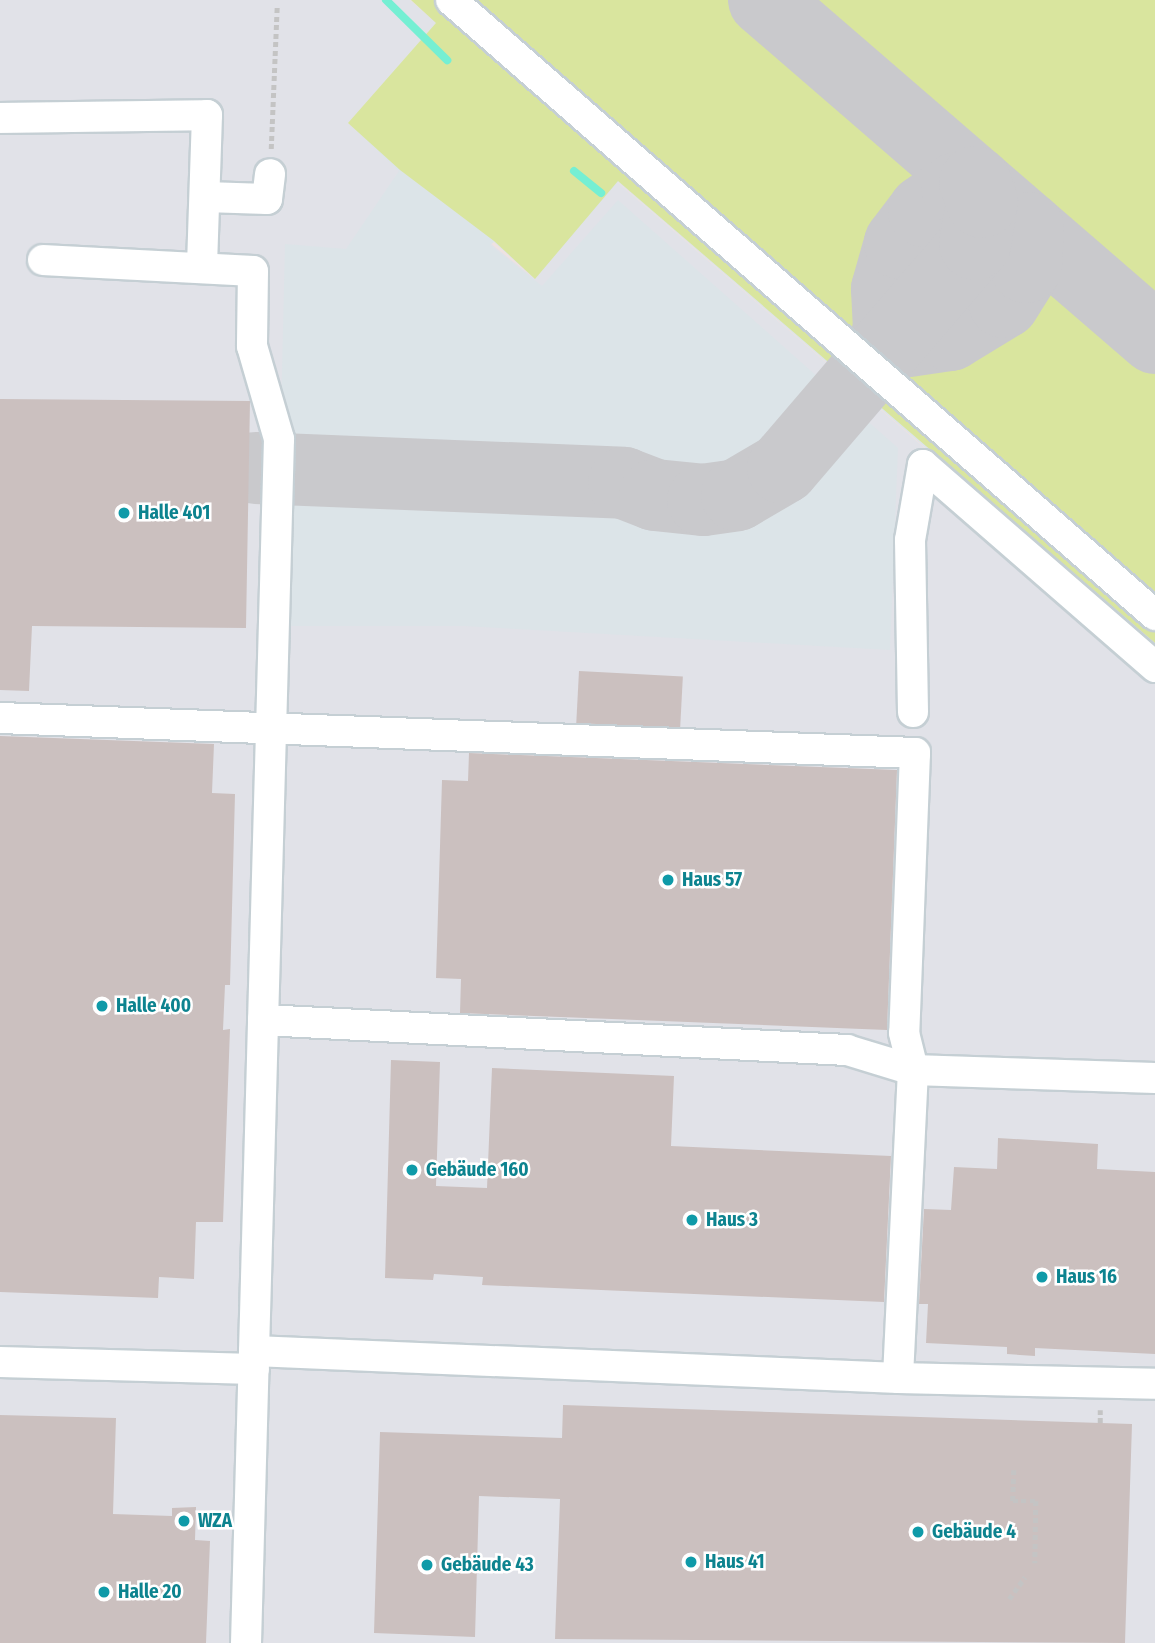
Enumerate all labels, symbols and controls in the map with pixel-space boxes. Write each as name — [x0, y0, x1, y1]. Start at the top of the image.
place label: Halle 401 — [138, 502, 210, 524]
marker: Halle 401 — [116, 505, 132, 521]
place label: Haus 57 — [682, 869, 742, 891]
marker: Haus 57 — [660, 872, 676, 888]
place label: Halle 400 — [116, 995, 191, 1017]
marker: Halle 400 — [94, 998, 110, 1014]
place label: Gebäude 160 — [426, 1159, 529, 1181]
marker: Gebäude 160 — [404, 1162, 420, 1178]
place label: Haus 3 — [706, 1209, 758, 1231]
marker: Haus 3 — [684, 1212, 700, 1228]
place label: Haus 16 — [1056, 1266, 1117, 1288]
marker: Haus 16 — [1034, 1269, 1050, 1285]
place label: WZA — [198, 1510, 232, 1532]
marker: WZA — [176, 1513, 192, 1529]
place label: Gebäude 4 — [932, 1521, 1016, 1543]
marker: Gebäude 4 — [910, 1524, 926, 1540]
place label: Haus 41 — [705, 1551, 765, 1573]
place label: Gebäude 43 — [441, 1554, 534, 1576]
marker: Haus 41 — [683, 1554, 699, 1570]
marker: Gebäude 43 — [419, 1557, 435, 1573]
place label: Halle 20 — [118, 1581, 182, 1603]
marker: Halle 20 — [96, 1584, 112, 1600]

